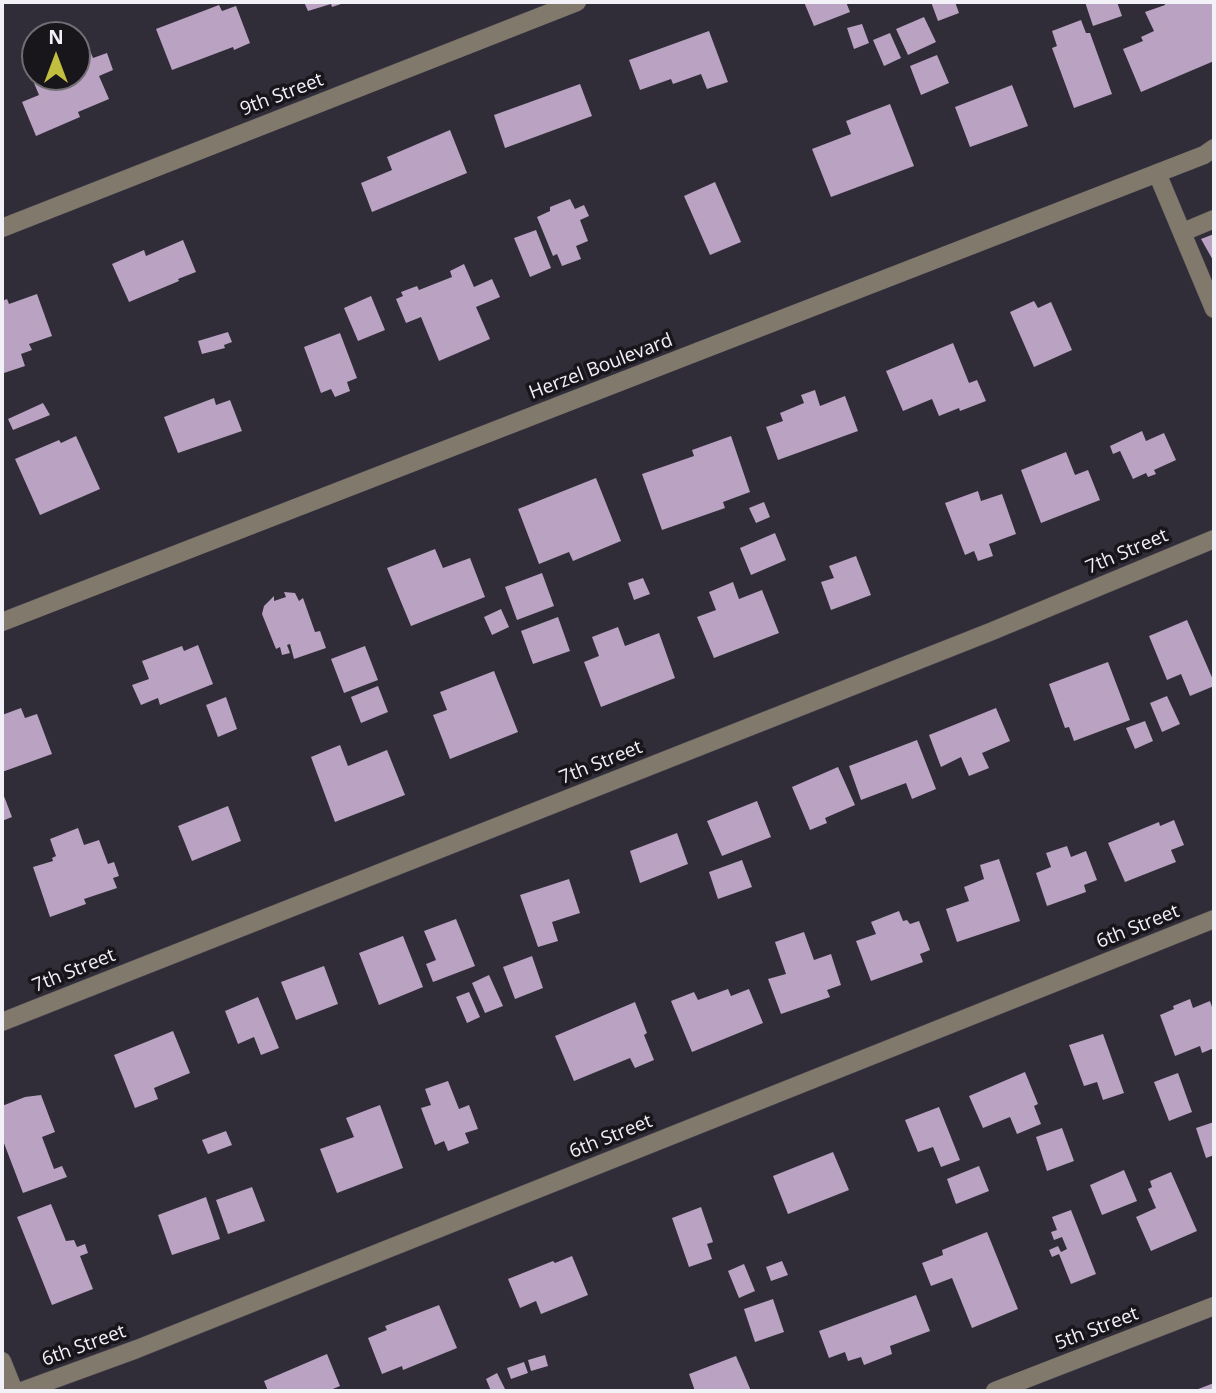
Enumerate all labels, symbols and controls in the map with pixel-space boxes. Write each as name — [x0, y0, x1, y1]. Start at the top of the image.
north arrow — [21, 21, 91, 91]
text: N — [48, 24, 64, 50]
street label: 9th Street — [237, 69, 327, 121]
street label: Herzel Boulevard — [526, 329, 676, 405]
street label: 7th Street — [1082, 524, 1172, 580]
street label: 7th Street — [556, 736, 646, 790]
street label: 6th Street — [1093, 900, 1183, 954]
street label: 7th Street — [29, 944, 119, 998]
street label: 6th Street — [566, 1110, 656, 1164]
street label: 5th Street — [1052, 1303, 1142, 1355]
street label: 6th Street — [39, 1320, 129, 1372]

